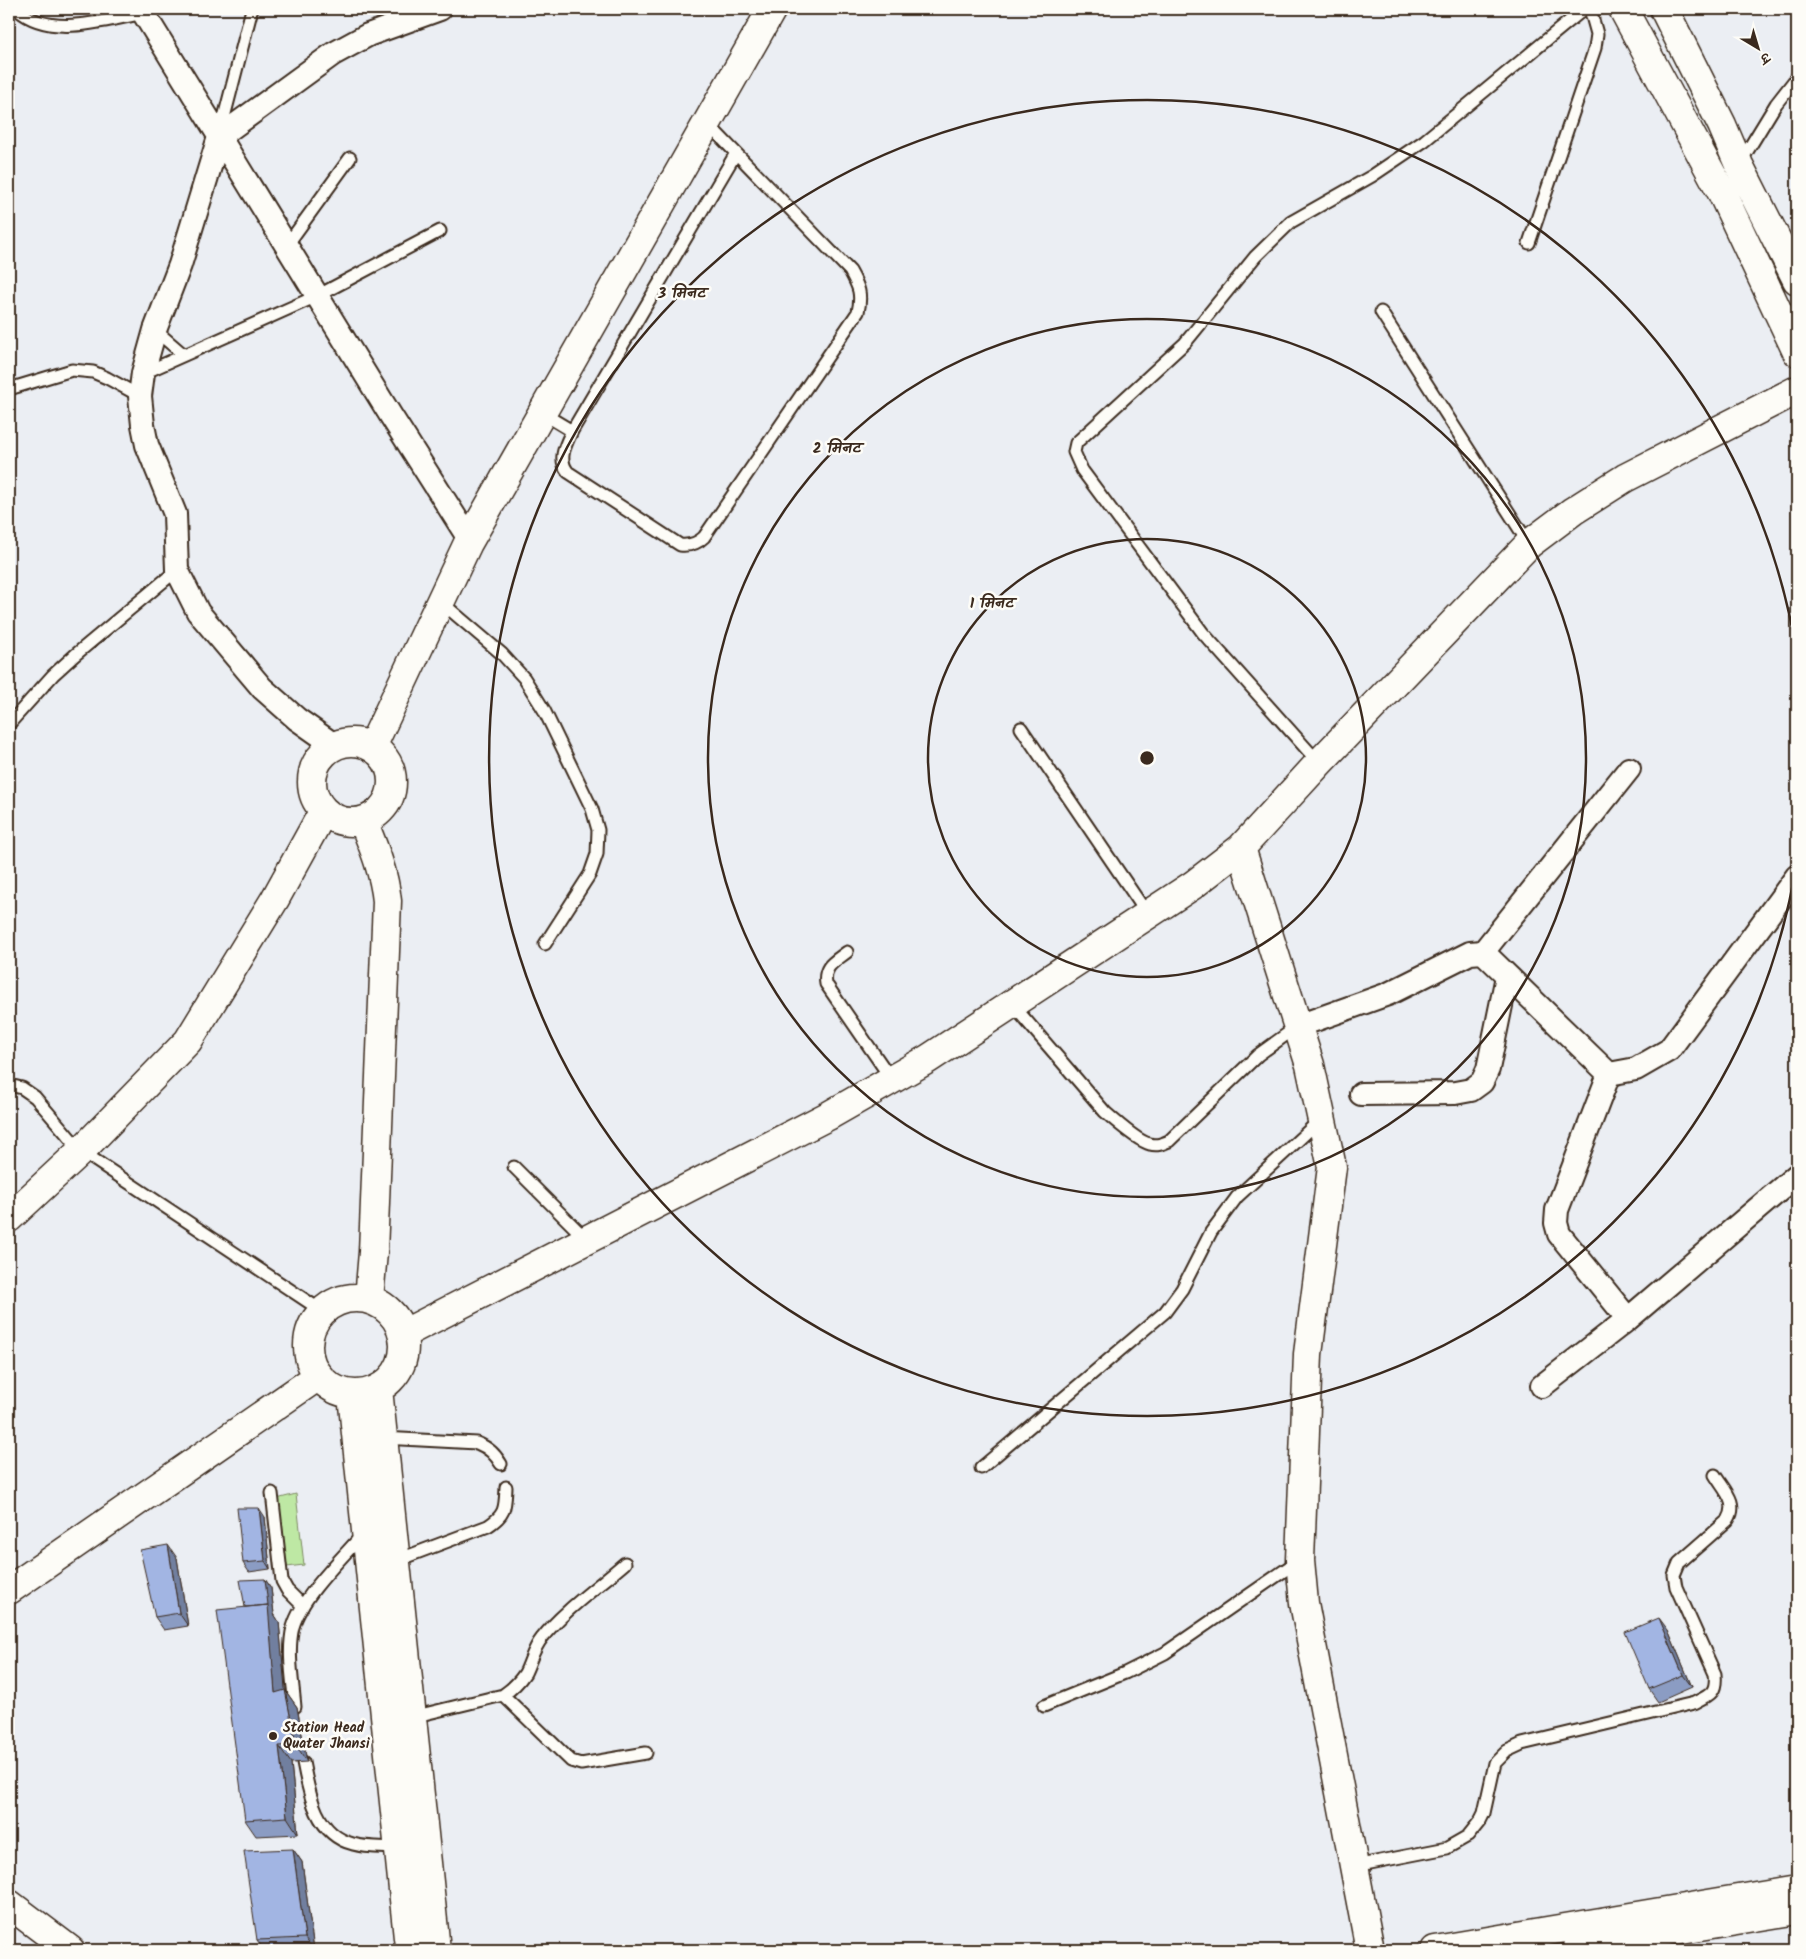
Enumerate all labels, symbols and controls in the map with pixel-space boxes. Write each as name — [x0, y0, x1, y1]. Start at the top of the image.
north arrow — [1734, 22, 1784, 72]
text: उ — [1753, 46, 1776, 71]
text: 3 मिनट — [657, 282, 710, 306]
text: 2 मिनट — [813, 437, 865, 461]
text: 1 मिनट — [970, 592, 1018, 616]
centre of rings — [1138, 749, 1156, 767]
place label: Station Head Quater Jhansi — [283, 1717, 370, 1755]
marker: Station Head Quater Jhansi — [267, 1730, 279, 1742]

